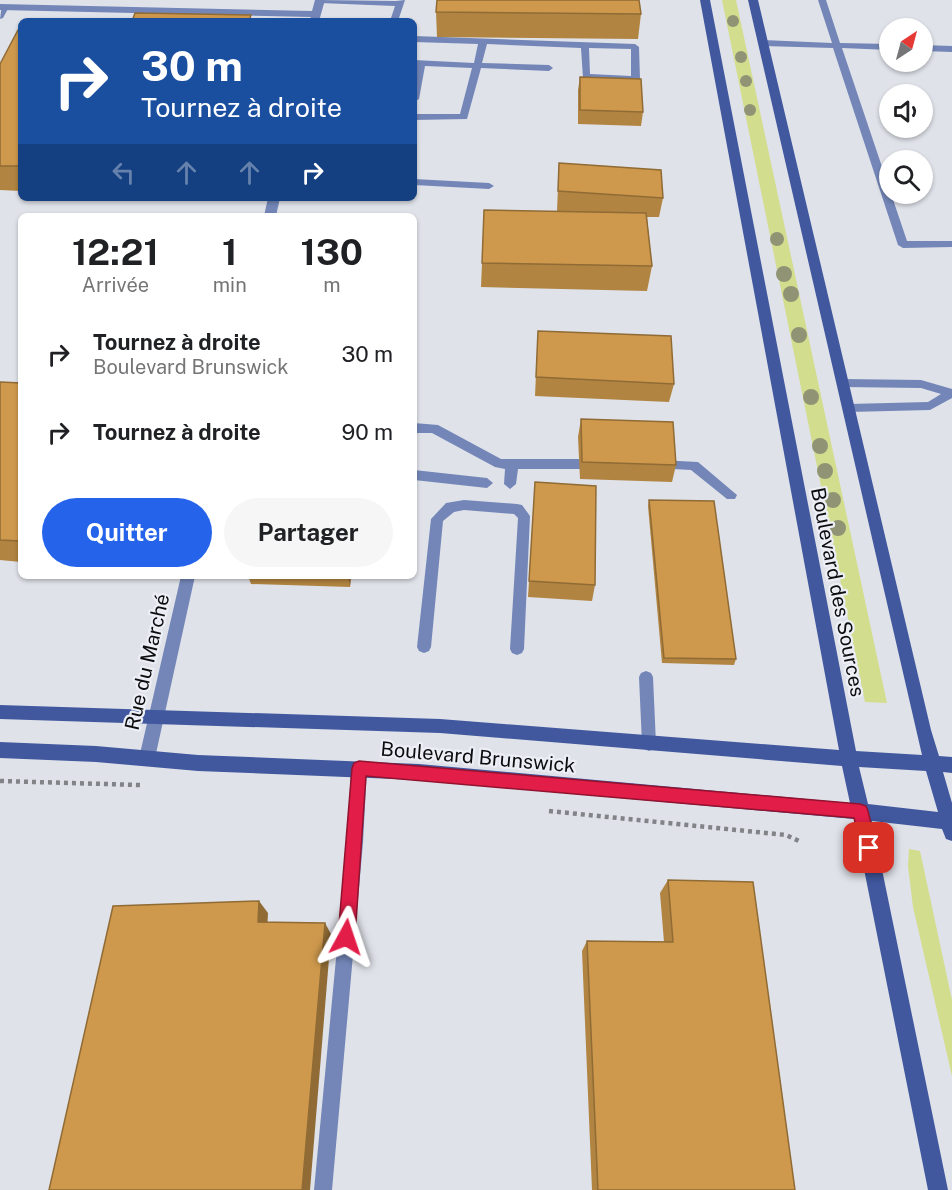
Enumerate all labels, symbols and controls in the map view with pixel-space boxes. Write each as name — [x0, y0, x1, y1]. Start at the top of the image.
north arrow — [879, 18, 933, 72]
map controls — [879, 18, 933, 204]
text: 30 m — [141, 41, 243, 90]
icon: right — [42, 42, 120, 120]
button: sound — [879, 84, 933, 138]
text: Tournez à droite — [141, 91, 342, 123]
button: search — [879, 150, 933, 204]
icon: left — [107, 156, 140, 189]
icon: ahead — [170, 156, 203, 189]
icon: ahead — [233, 156, 266, 189]
icon: right — [296, 156, 329, 189]
text: 12:21 — [72, 231, 159, 273]
text: 1 — [222, 231, 237, 273]
text: 130 — [301, 231, 363, 273]
text: Arrivée — [82, 273, 149, 297]
text: min — [213, 273, 247, 297]
text: m — [323, 273, 340, 297]
text: Tournez à droite — [93, 329, 261, 355]
icon: right — [42, 338, 75, 371]
text: 30 m — [341, 341, 393, 367]
text: Boulevard Brunswick — [93, 355, 289, 379]
icon: right — [42, 416, 75, 449]
text: Tournez à droite — [93, 419, 261, 445]
text: 90 m — [342, 419, 393, 445]
street label: Boulevard des Sources — [806, 485, 870, 699]
button: Quitter — [42, 498, 212, 567]
button: Partager — [224, 498, 393, 567]
street label: Rue du Marché — [120, 592, 174, 732]
street label: Boulevard Brunswick — [380, 737, 576, 777]
pin — [843, 822, 894, 873]
icon: arrive — [852, 831, 885, 864]
position arrow — [314, 905, 378, 969]

